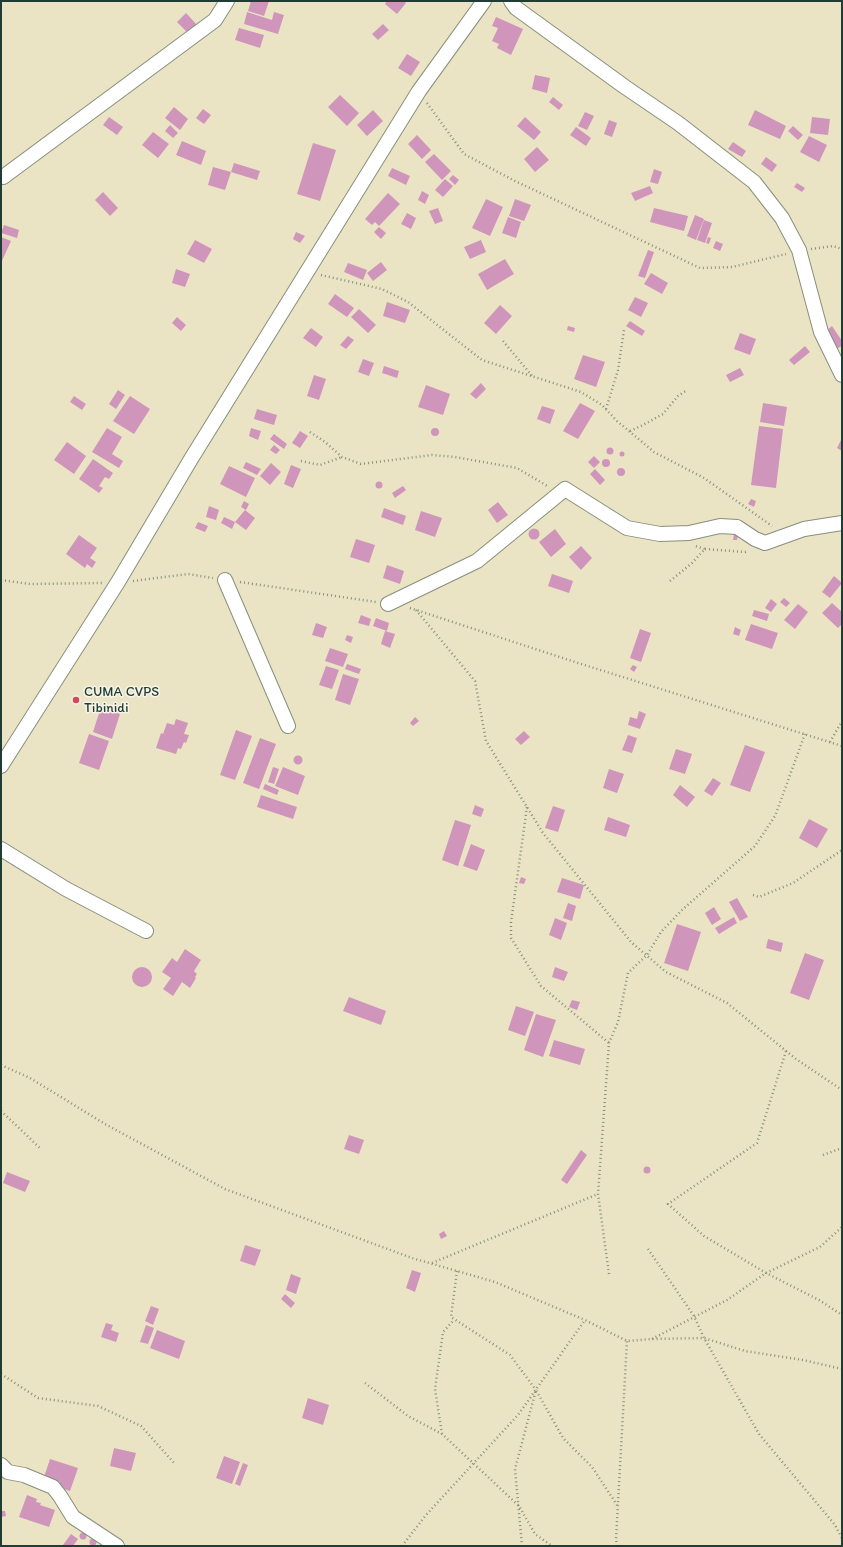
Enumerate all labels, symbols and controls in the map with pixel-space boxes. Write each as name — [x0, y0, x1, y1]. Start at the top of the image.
place label: CUMA CVPS Tibinidi — [84, 684, 159, 716]
marker: CUMA CVPS Tibinidi — [71, 695, 81, 705]

